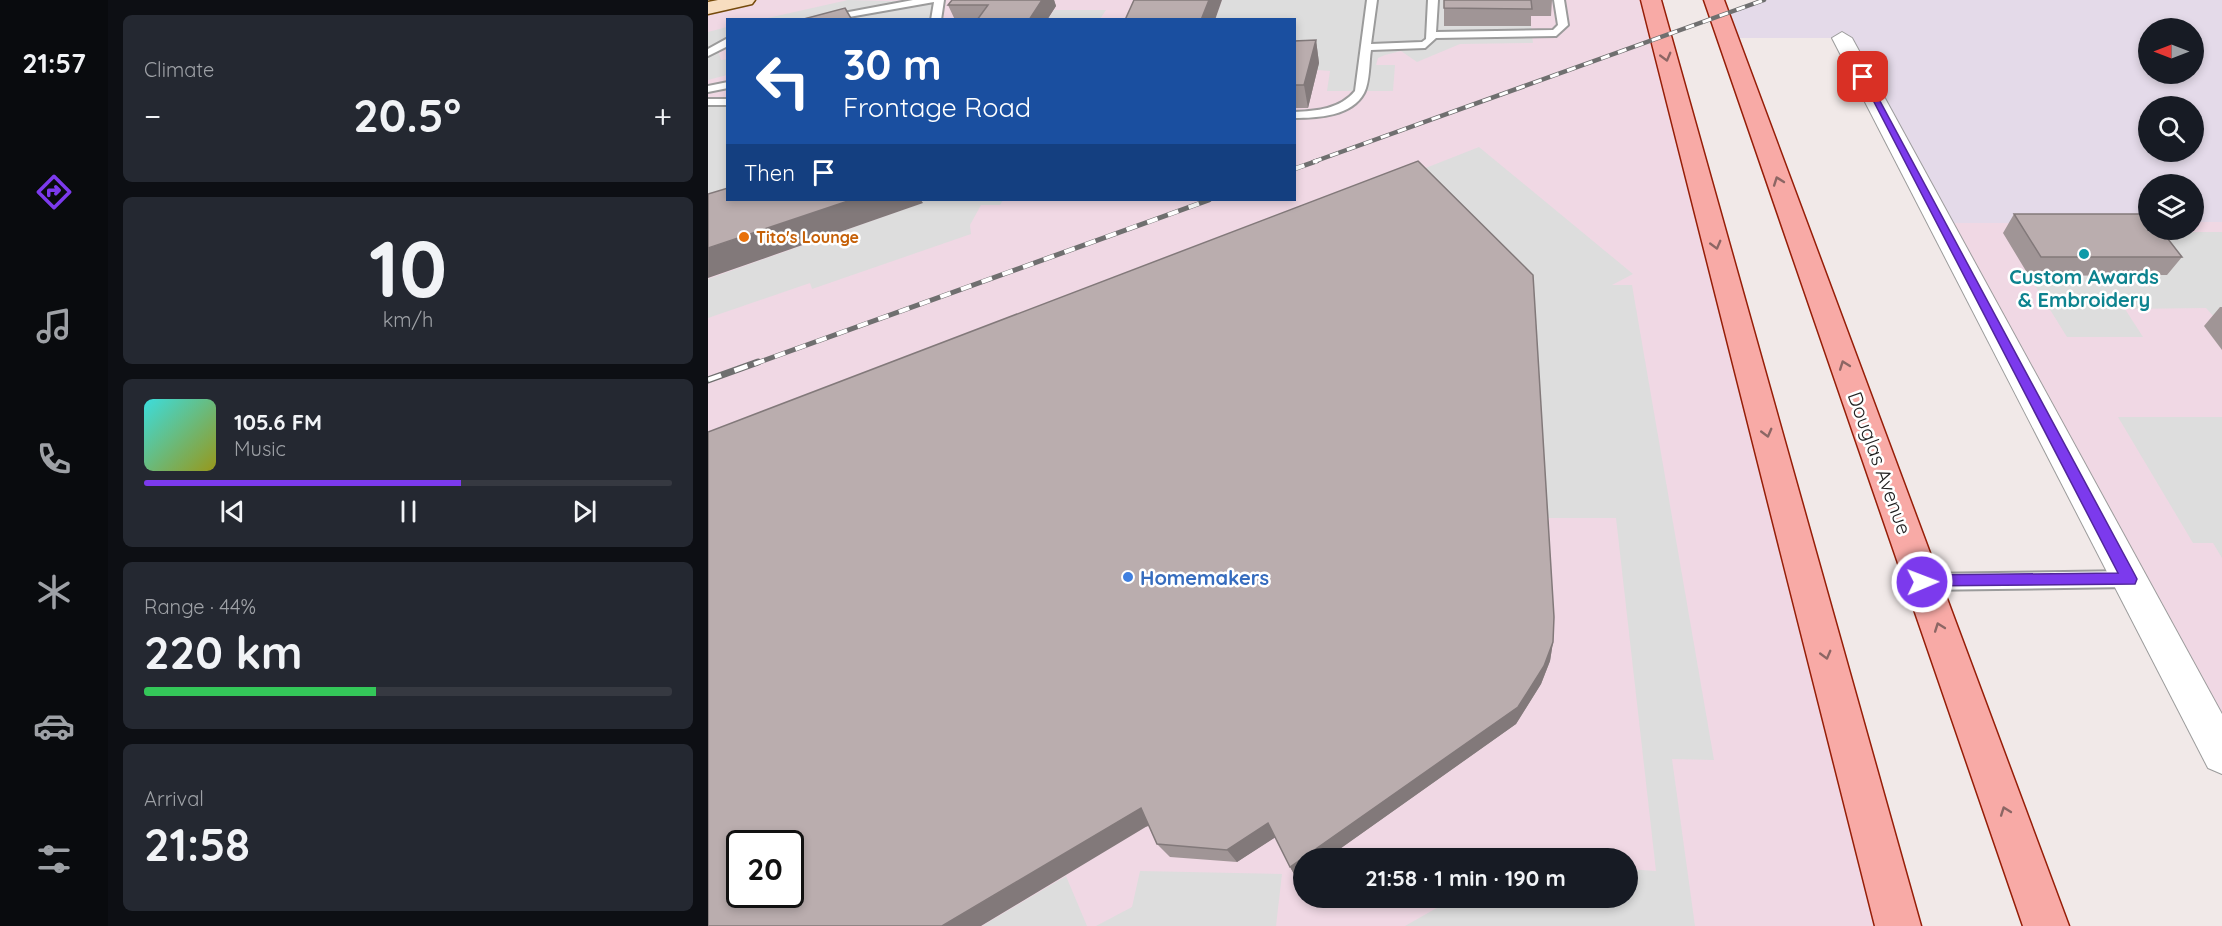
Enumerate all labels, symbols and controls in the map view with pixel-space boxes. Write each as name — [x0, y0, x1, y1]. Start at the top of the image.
north arrow — [2138, 18, 2204, 84]
map controls — [2138, 18, 2204, 240]
text: 30 m — [843, 38, 942, 91]
icon: left — [744, 42, 822, 120]
text: 21:57 — [22, 46, 86, 80]
one-way arrow — [1659, 51, 1671, 61]
pin — [1837, 51, 1888, 102]
text: Climate — [144, 57, 214, 82]
icon: arrive — [1846, 60, 1879, 93]
text: 20.5° — [353, 87, 461, 143]
text: Frontage Road — [843, 90, 1031, 124]
text: − — [144, 95, 161, 136]
text: + — [653, 95, 672, 136]
button: search — [2138, 96, 2204, 162]
icon: arrive — [807, 156, 840, 189]
text: Then — [744, 159, 795, 187]
icon: directions — [33, 171, 75, 213]
button: layers — [2138, 174, 2204, 240]
one-way arrow — [1773, 176, 1786, 187]
text: 10 — [369, 219, 447, 317]
place label: Tito's Lounge — [756, 227, 859, 247]
marker: Tito's Lounge — [737, 230, 751, 244]
one-way arrow — [1709, 240, 1722, 250]
marker: Custom Awards & Embroidery — [2077, 247, 2091, 261]
place label: Custom Awards & Embroidery — [2009, 264, 2159, 312]
icon: music — [33, 305, 75, 347]
text: km/h — [383, 307, 433, 332]
one-way arrow — [1839, 360, 1852, 371]
street label: Douglas Avenue — [1843, 388, 1917, 538]
text: 105.6 FM — [234, 408, 322, 436]
one-way arrow — [1759, 428, 1772, 438]
text: Music — [234, 436, 286, 461]
icon: phone — [33, 438, 75, 480]
icon: previous — [216, 495, 249, 528]
icon: pause — [392, 495, 425, 528]
icon: next — [568, 495, 601, 528]
position arrow — [1890, 550, 1954, 614]
place label: Homemakers — [1140, 565, 1269, 590]
marker: Homemakers — [1121, 570, 1135, 584]
icon: climate — [33, 571, 75, 613]
text: Range · 44% — [144, 594, 256, 619]
one-way arrow — [1933, 622, 1946, 633]
text: 220 km — [144, 624, 303, 680]
one-way arrow — [1818, 650, 1831, 660]
icon: car — [33, 705, 75, 747]
text: Arrival — [144, 786, 204, 811]
one-way arrow — [1999, 806, 2012, 817]
text: 21:58 — [144, 816, 250, 872]
speed limit sign: 20 — [726, 830, 804, 908]
icon: filters — [33, 838, 75, 880]
text: 21:58 · 1 min · 190 m — [1365, 864, 1566, 892]

